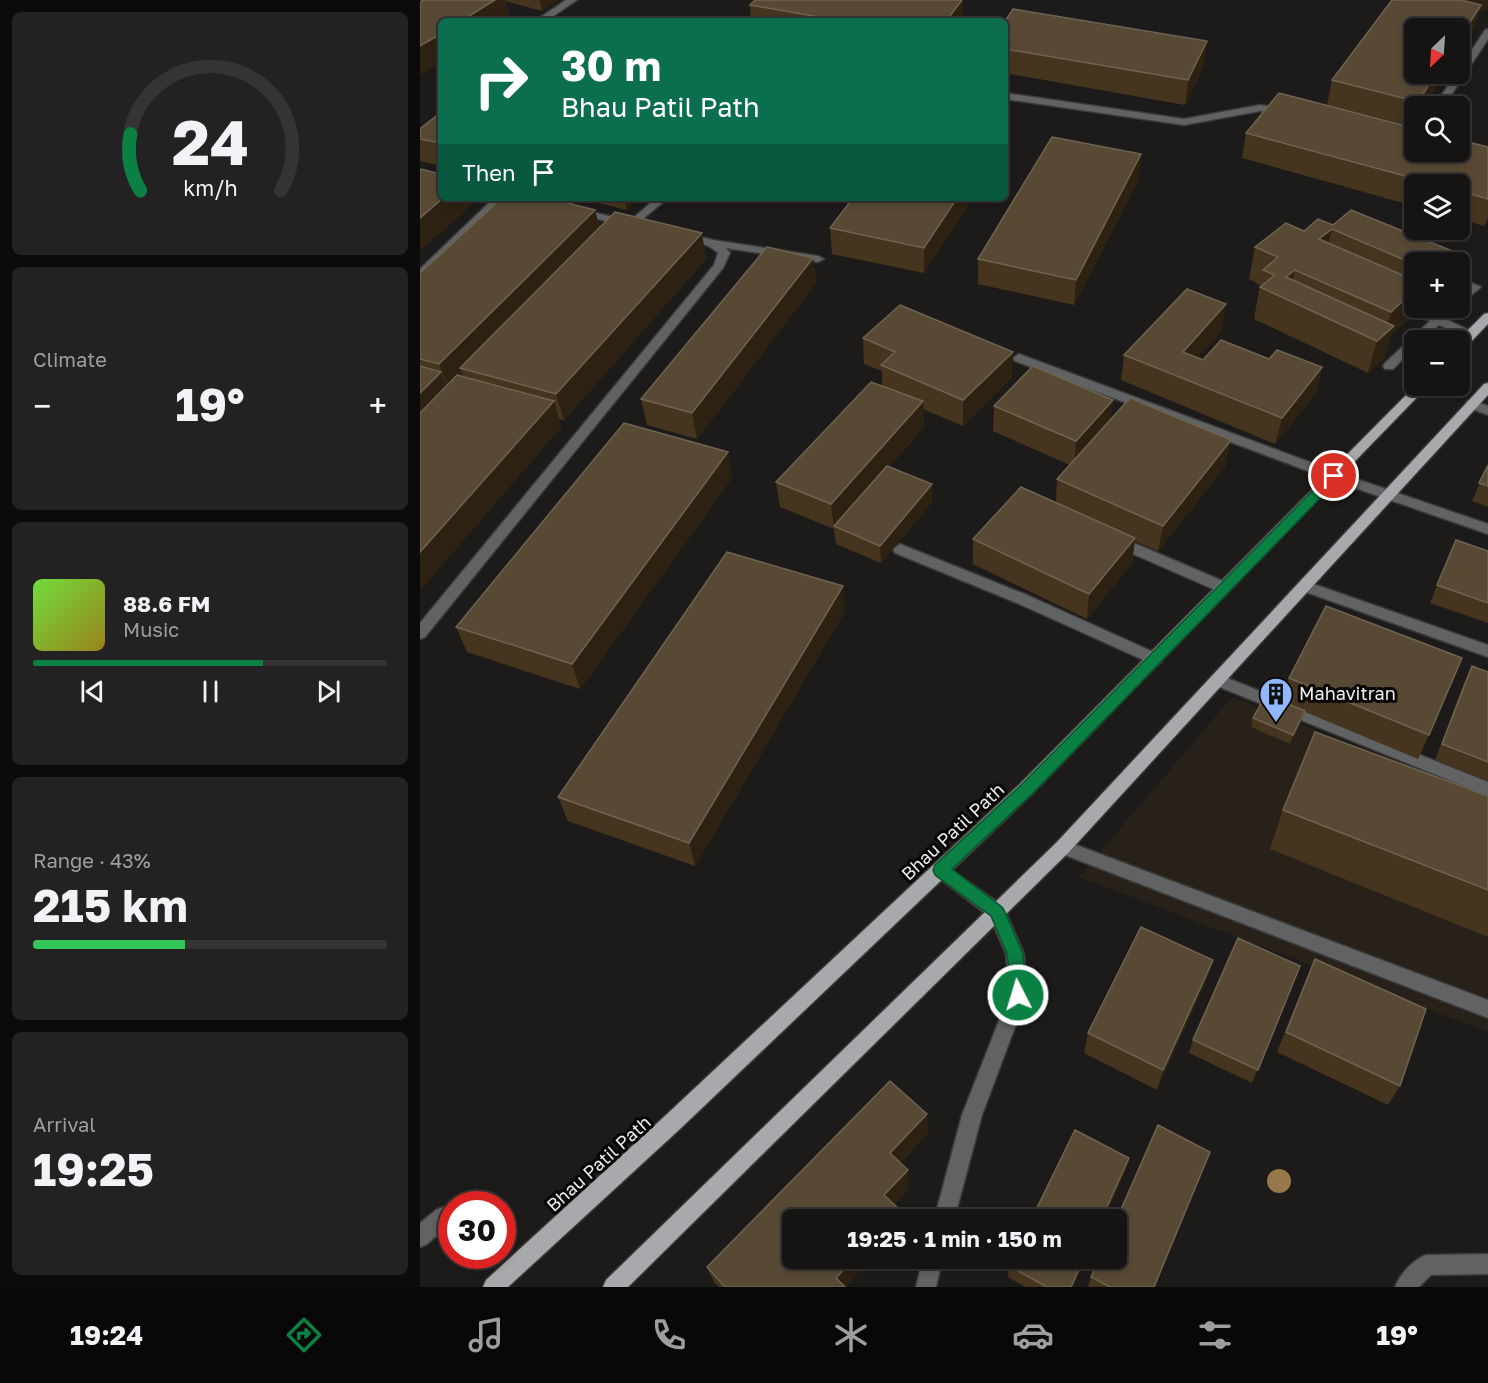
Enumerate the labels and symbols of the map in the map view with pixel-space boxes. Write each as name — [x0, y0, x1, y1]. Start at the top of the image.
north arrow — [1404, 18, 1470, 84]
pin — [1308, 450, 1359, 501]
building icon: Mahavitran — [1258, 676, 1294, 723]
place label: Mahavitran — [1299, 682, 1396, 704]
street label: Bhau Patil Path — [896, 778, 1008, 884]
position arrow — [986, 963, 1050, 1027]
street label: Bhau Patil Path — [542, 1111, 655, 1216]
speed limit sign: 30 — [438, 1191, 516, 1269]

